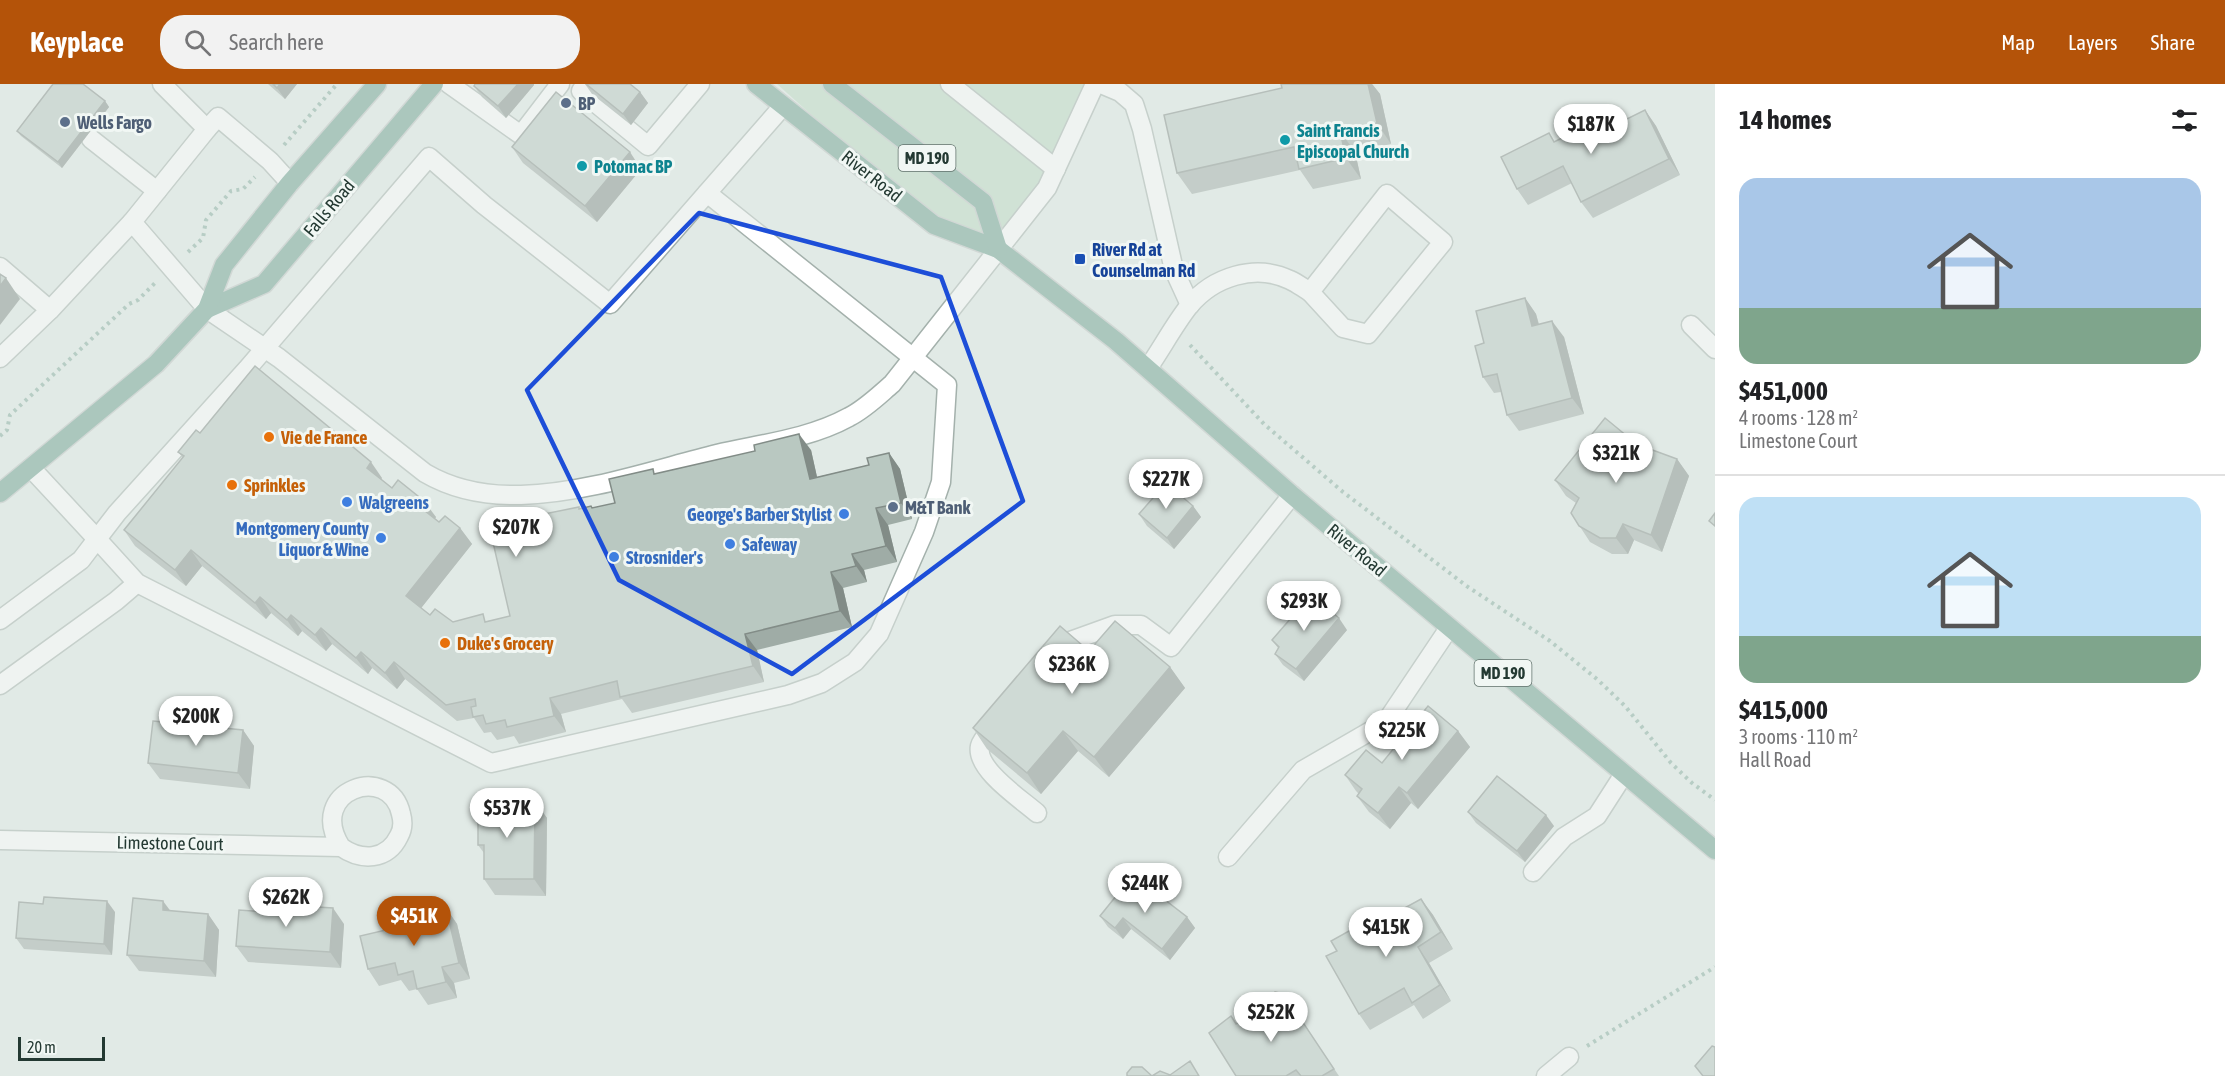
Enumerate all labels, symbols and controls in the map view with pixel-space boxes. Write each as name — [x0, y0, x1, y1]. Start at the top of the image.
search box — [160, 15, 580, 69]
text: Keyplace — [30, 26, 124, 58]
icon: search — [181, 26, 214, 59]
text: Search here — [229, 29, 324, 55]
text: Map — [2001, 30, 2035, 54]
text: Layers — [2068, 30, 2118, 54]
text: Share — [2151, 30, 2195, 54]
place label: BP — [578, 93, 596, 114]
marker: BP — [559, 96, 573, 110]
pin: $187K — [1549, 104, 1633, 155]
icon: filters — [2168, 104, 2201, 137]
text: 14 homes — [1739, 105, 1832, 135]
place label: Wells Fargo — [76, 112, 152, 133]
text: $187K — [1568, 112, 1614, 135]
marker: Wells Fargo — [58, 115, 72, 129]
place label: Saint Francis Episcopal Church — [1297, 120, 1409, 162]
marker: Saint Francis Episcopal Church — [1278, 133, 1292, 147]
road number: MD 190 — [898, 145, 956, 171]
street label: River Road — [838, 146, 906, 206]
place label: Potomac BP — [594, 156, 673, 177]
marker: Potomac BP — [575, 159, 589, 173]
street label: Falls Road — [299, 175, 359, 241]
icon: home — [1916, 217, 2024, 325]
place label: River Rd at Counselman Rd — [1092, 239, 1195, 281]
marker: River Rd at Counselman Rd — [1073, 252, 1087, 266]
text: $451,000 — [1739, 376, 1828, 406]
text: 4 rooms · 128 m² — [1739, 406, 1858, 429]
place label: Vie de France — [280, 427, 368, 448]
text: Limestone Court — [1739, 429, 1858, 452]
marker: Vie de France — [262, 430, 276, 444]
pin: $321K — [1574, 433, 1658, 484]
text: $321K — [1593, 441, 1639, 464]
pin: $227K — [1124, 459, 1208, 510]
text: $227K — [1143, 467, 1189, 490]
place label: Sprinkles — [244, 475, 306, 496]
marker: Sprinkles — [225, 478, 239, 492]
place label: Walgreens — [358, 492, 429, 513]
marker: Walgreens — [340, 495, 354, 509]
place label: M&T Bank — [905, 497, 971, 518]
marker: M&T Bank — [886, 500, 900, 514]
place label: George's Barber Stylist — [687, 504, 833, 525]
pin: $207K — [474, 507, 558, 558]
marker: George's Barber Stylist — [837, 507, 851, 521]
text: $207K — [493, 515, 539, 538]
place label: Montgomery County Liquor & Wine — [236, 518, 370, 560]
street label: River Road — [1323, 519, 1391, 581]
marker: Montgomery County Liquor & Wine — [374, 531, 388, 545]
place label: Safeway — [742, 534, 798, 555]
icon: home — [1916, 536, 2024, 644]
marker: Safeway — [723, 537, 737, 551]
place label: Strosnider's — [626, 547, 704, 568]
marker: Strosnider's — [607, 550, 621, 564]
pin: $293K — [1262, 581, 1346, 632]
text: $293K — [1281, 589, 1327, 612]
place label: Duke's Grocery — [457, 633, 554, 654]
marker: Duke's Grocery — [438, 636, 452, 650]
pin: $236K — [1030, 644, 1114, 695]
text: $236K — [1049, 652, 1095, 675]
road number: MD 190 — [1474, 660, 1532, 686]
text: $415,000 — [1739, 695, 1828, 725]
pin: $200K — [154, 696, 238, 747]
text: $200K — [173, 704, 219, 727]
pin: $225K — [1360, 710, 1444, 761]
text: $225K — [1379, 718, 1425, 741]
text: 3 rooms · 110 m² — [1739, 725, 1858, 748]
text: Hall Road — [1739, 748, 1811, 771]
pin: $537K — [465, 788, 549, 839]
text: $537K — [484, 796, 530, 819]
street label: Limestone Court — [116, 832, 224, 854]
pin: $244K — [1103, 863, 1187, 914]
text: $244K — [1122, 871, 1168, 894]
pin: $262K — [244, 877, 328, 928]
text: $262K — [263, 885, 309, 908]
pin: $451K — [372, 896, 456, 947]
text: $451K — [391, 904, 437, 927]
pin: $415K — [1344, 907, 1428, 958]
text: $415K — [1363, 915, 1409, 938]
pin: $252K — [1229, 992, 1313, 1043]
text: $252K — [1248, 1000, 1294, 1023]
scale bar — [18, 1034, 105, 1062]
text: 20 m — [27, 1038, 56, 1056]

